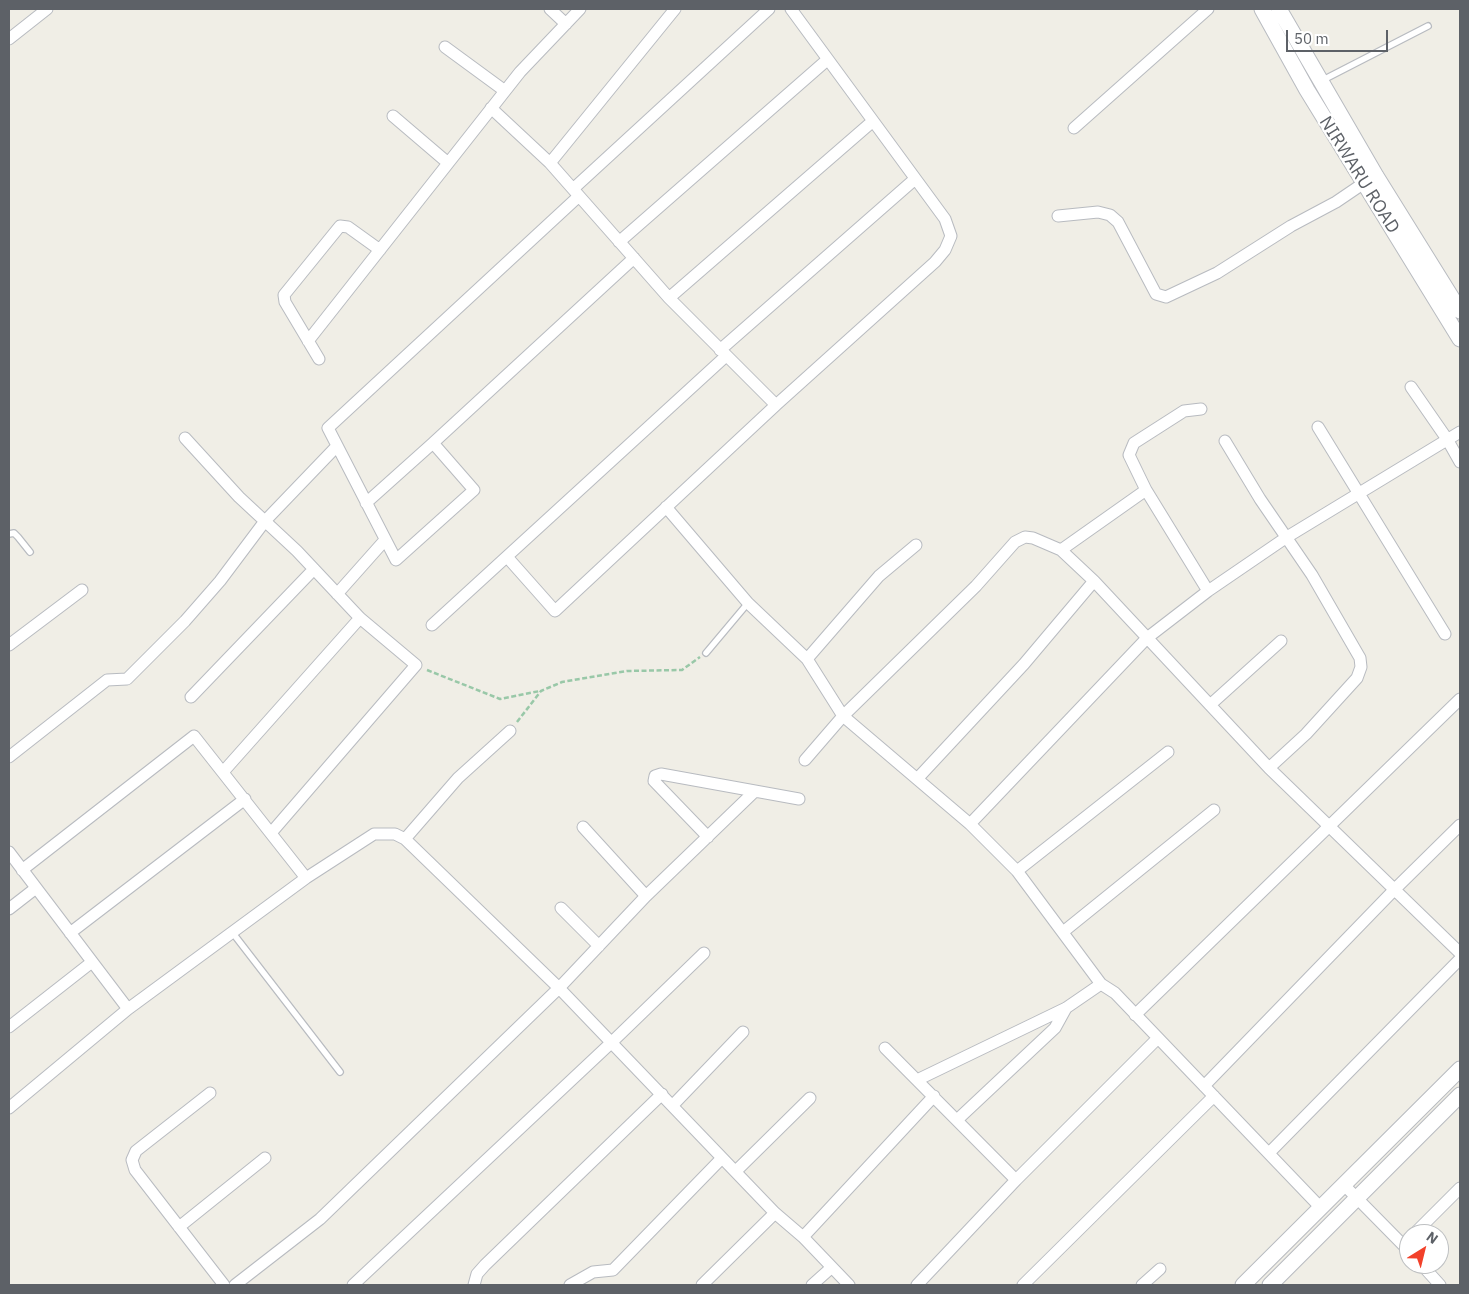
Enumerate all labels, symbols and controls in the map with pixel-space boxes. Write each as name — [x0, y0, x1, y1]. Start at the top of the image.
scale bar — [1289, 20, 1392, 52]
text: 50 m — [1294, 29, 1329, 48]
street label: NIRWARU ROAD — [1314, 112, 1404, 238]
north arrow — [1399, 1224, 1449, 1274]
text: N — [1423, 1227, 1442, 1248]

